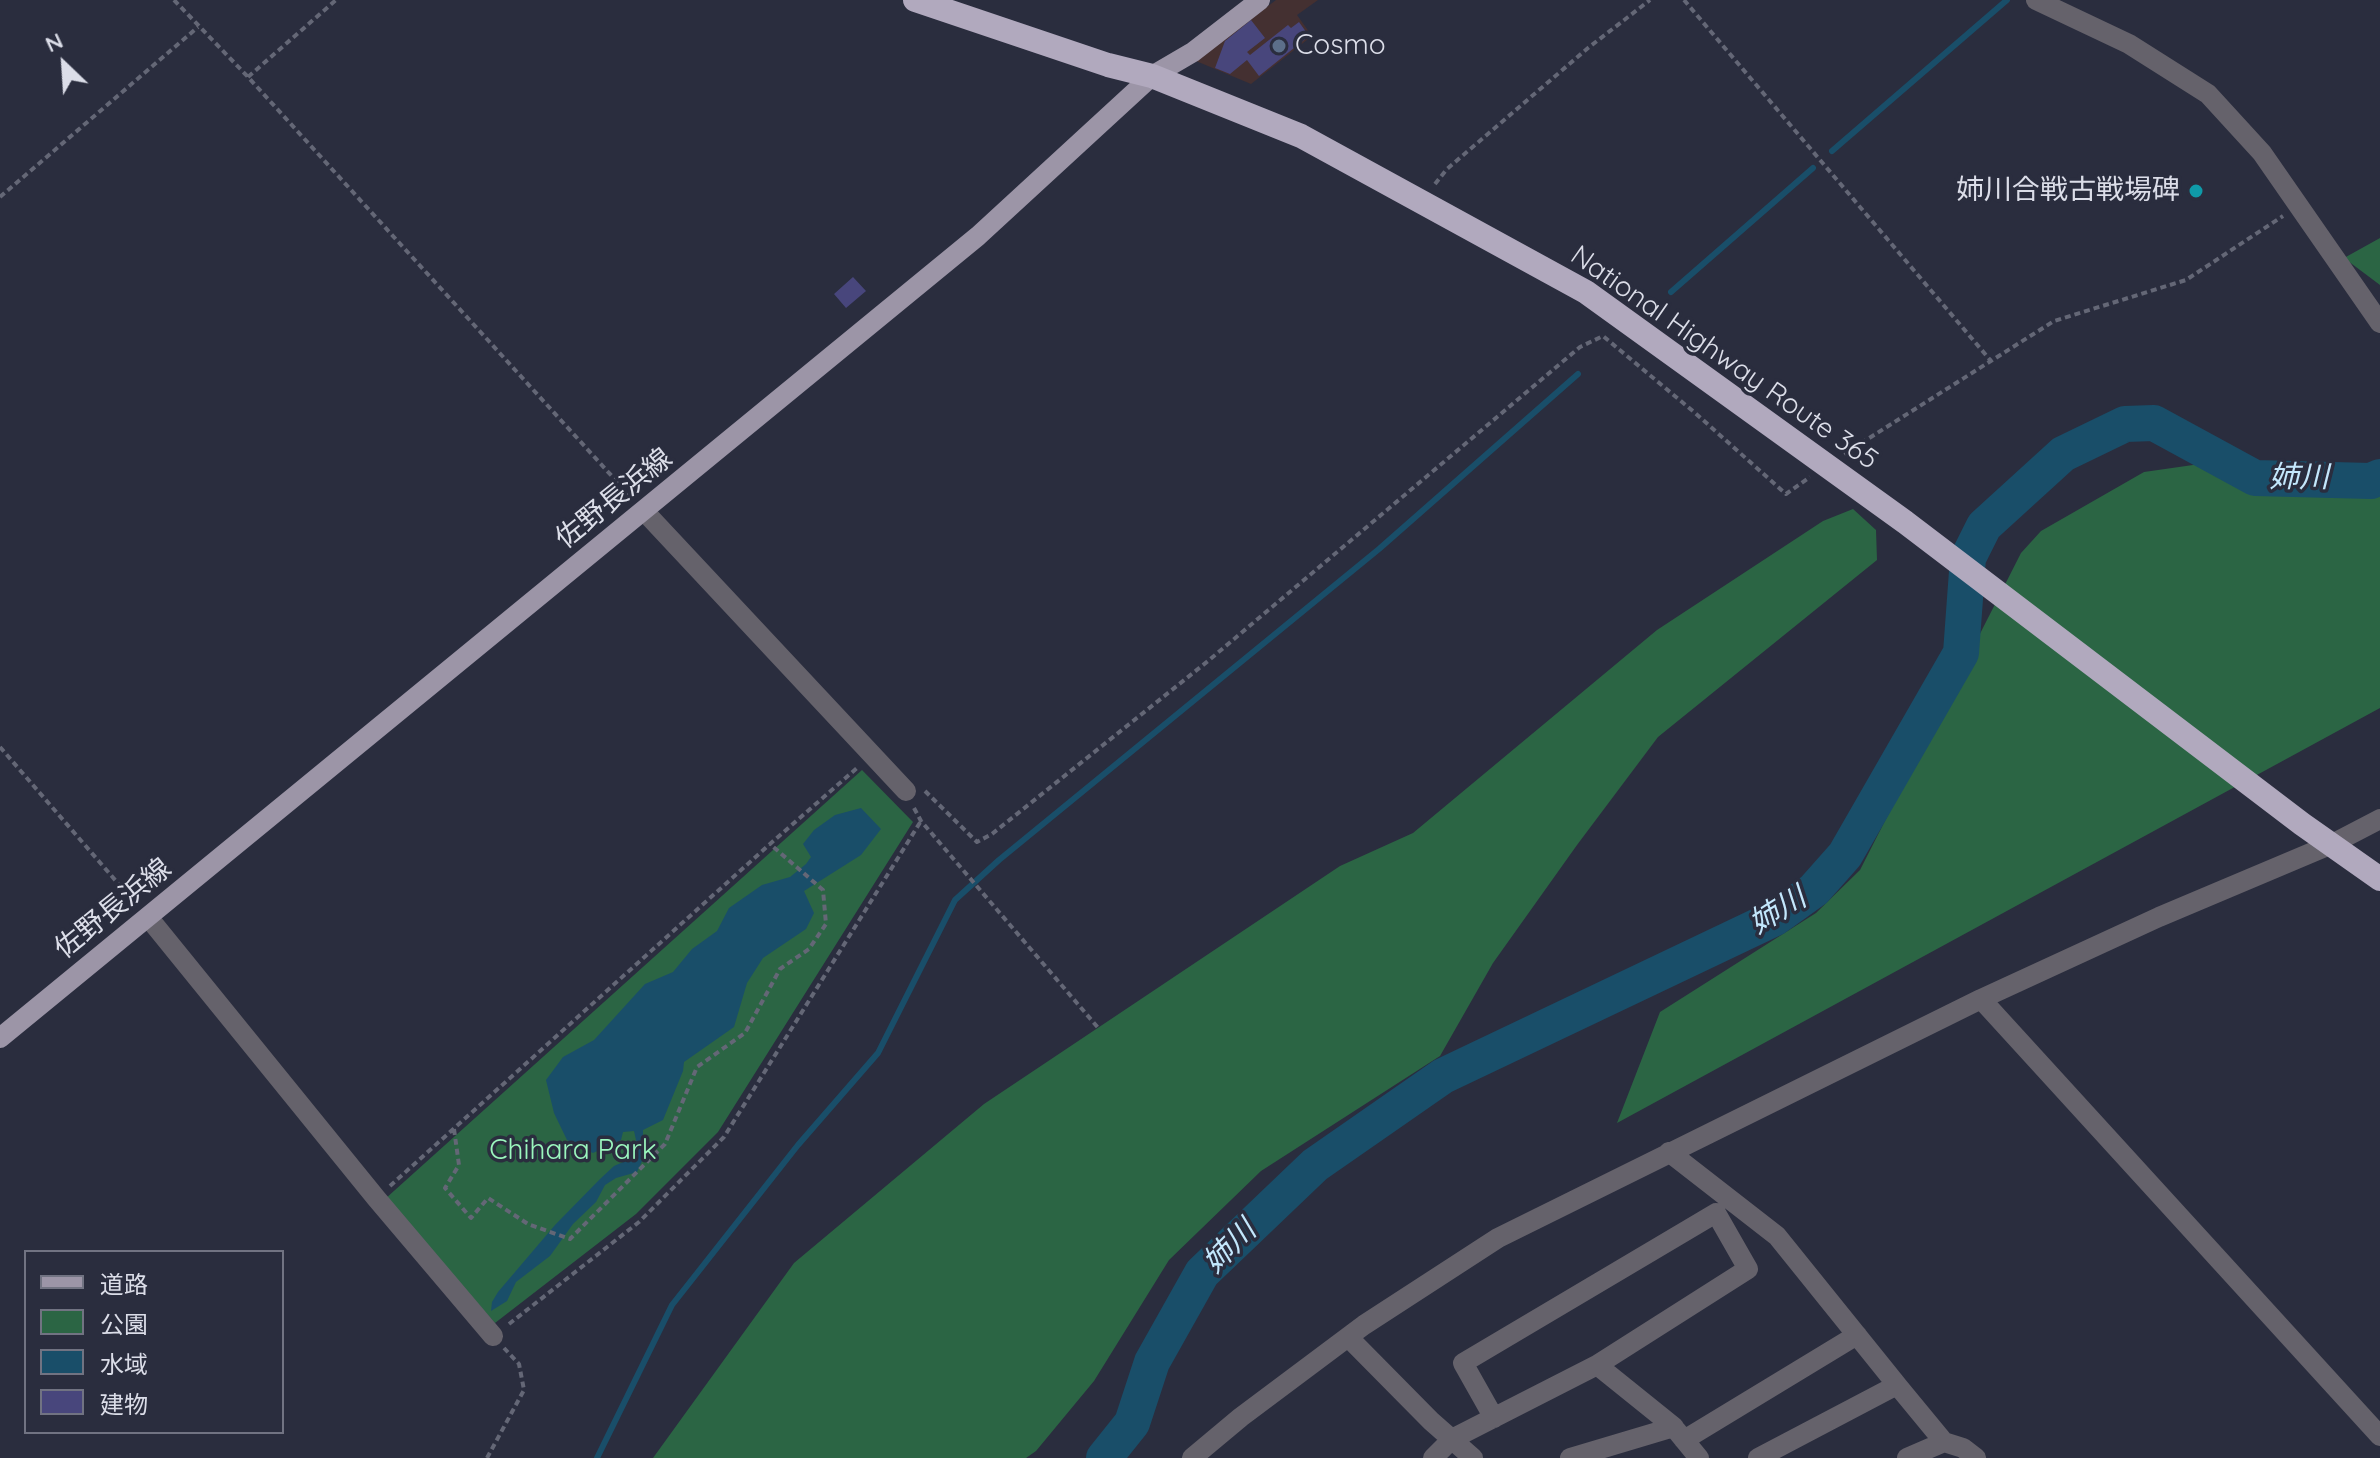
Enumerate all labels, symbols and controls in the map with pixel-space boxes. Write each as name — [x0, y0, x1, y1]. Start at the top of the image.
north arrow — [24, 24, 104, 104]
text: N — [41, 26, 67, 58]
place label: Cosmo — [1295, 29, 1386, 63]
marker: Cosmo — [1270, 37, 1288, 55]
place label: 姉川合戦古戦場碑 — [1956, 174, 2180, 208]
marker: 姉川合戦古戦場碑 — [2187, 182, 2205, 200]
street label: National Highway Route 365 — [1564, 239, 1884, 477]
street label: 佐野長浜線 — [549, 442, 679, 556]
water label: 姉川 — [2269, 460, 2329, 496]
street label: 佐野長浜線 — [48, 852, 178, 966]
water label: 姉川 — [1743, 880, 1813, 942]
park label: Chihara Park — [489, 1134, 657, 1168]
water label: 姉川 — [1196, 1213, 1264, 1281]
legend — [24, 1250, 284, 1434]
text: 道路 — [100, 1269, 148, 1299]
text: 公園 — [100, 1309, 148, 1339]
text: 水域 — [100, 1349, 148, 1379]
text: 建物 — [100, 1389, 148, 1419]

